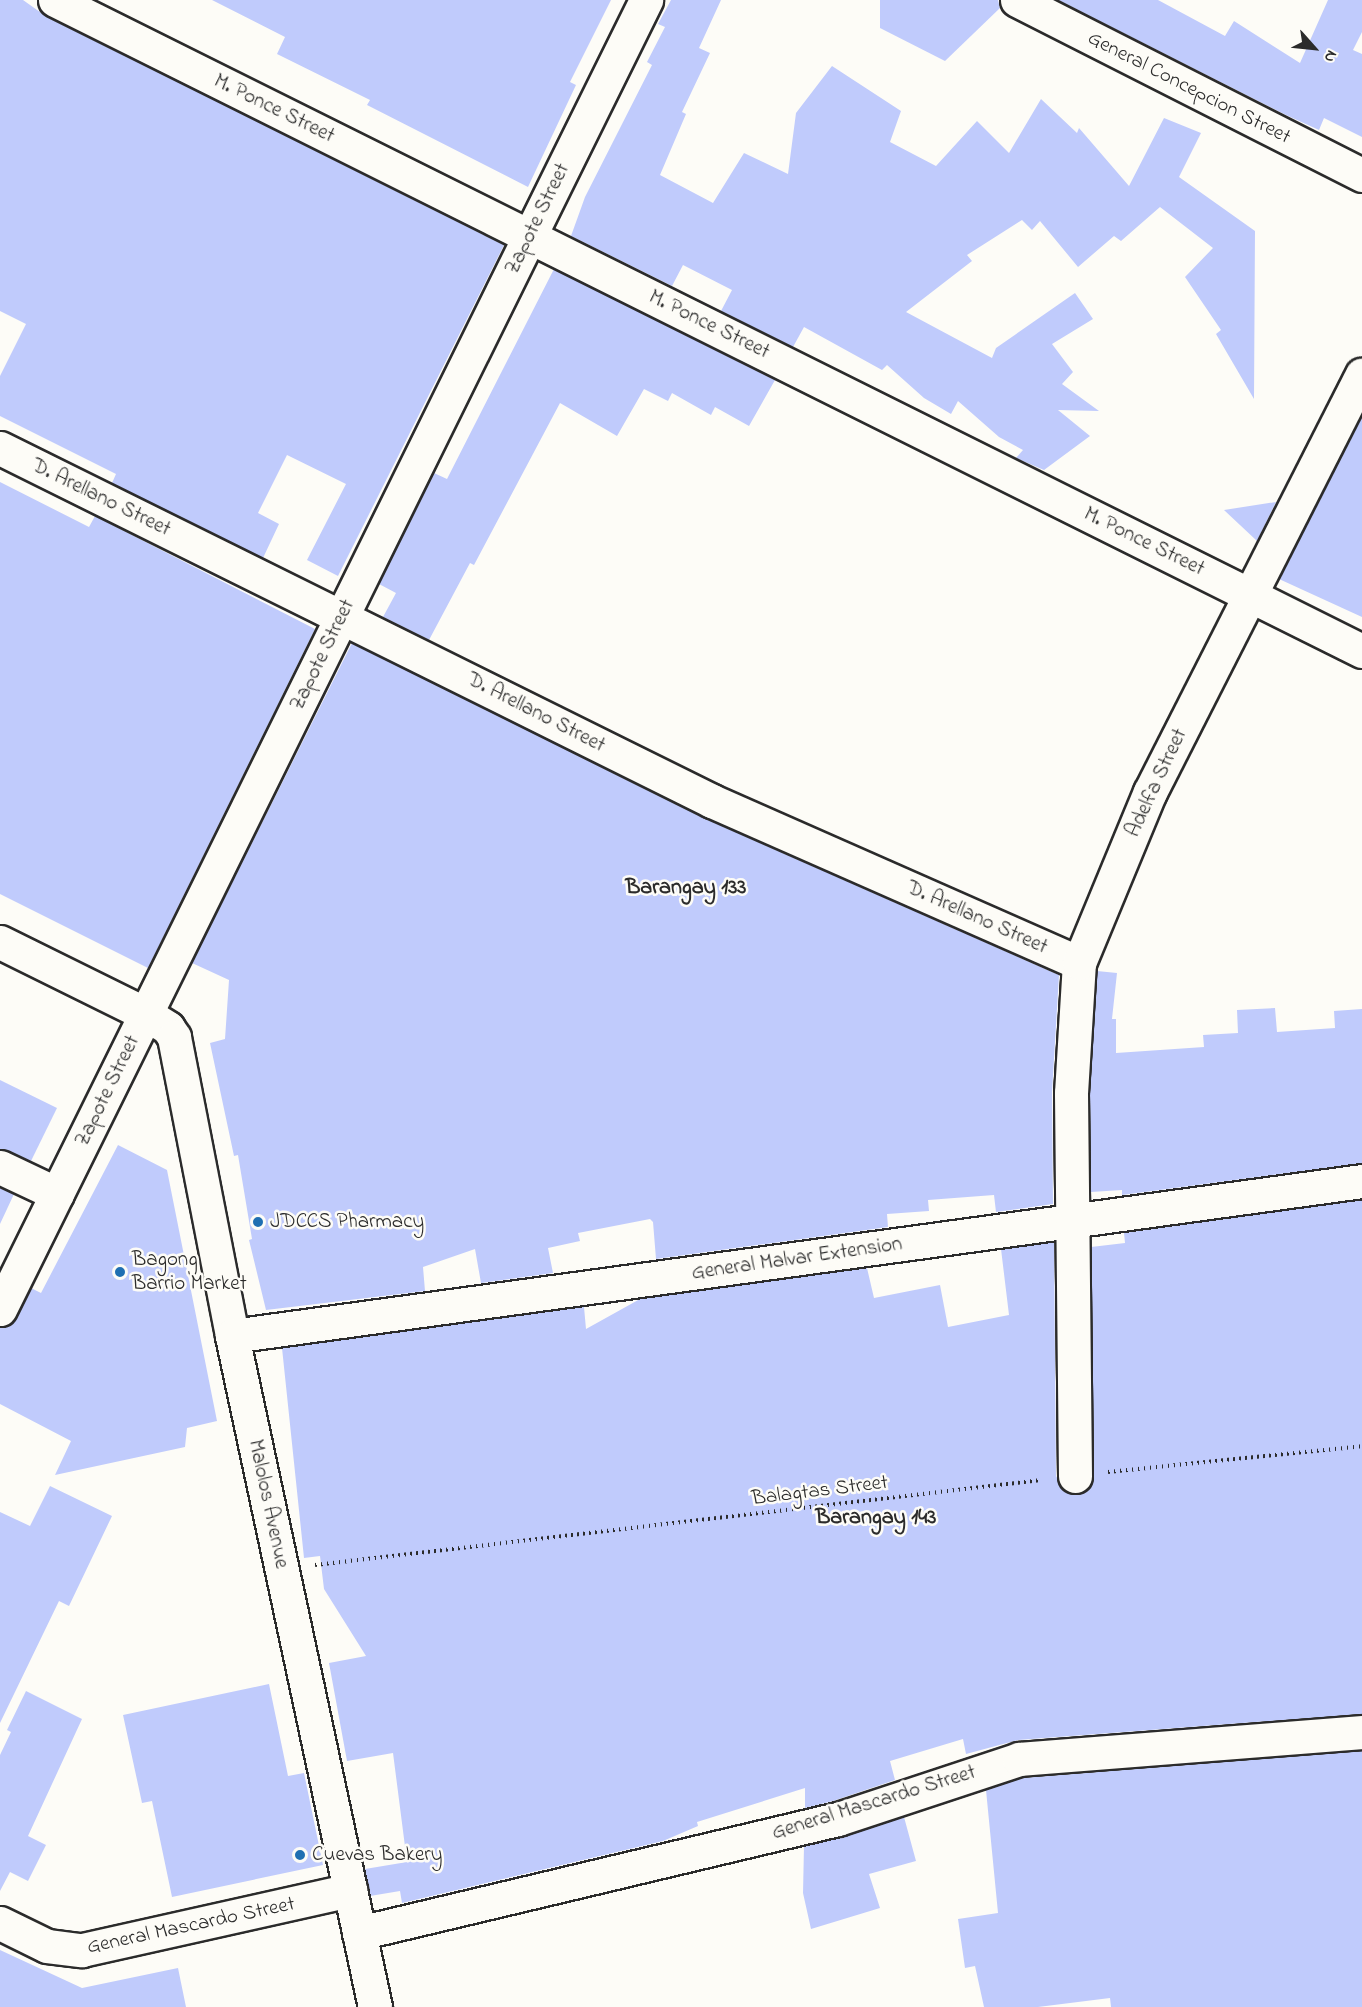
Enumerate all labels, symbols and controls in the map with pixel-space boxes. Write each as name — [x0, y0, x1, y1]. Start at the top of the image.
north arrow — [1284, 18, 1344, 78]
street label: General Concepcion Street — [1083, 26, 1295, 150]
text: N — [1317, 46, 1343, 66]
street label: M. Ponce Street — [209, 69, 339, 149]
street label: Zapote Street — [500, 159, 576, 279]
street label: M. Ponce Street — [644, 285, 774, 365]
street label: D. Arellano Street — [27, 453, 175, 543]
street label: M. Ponce Street — [1079, 502, 1209, 582]
street label: Zapote Street — [285, 595, 361, 715]
street label: D. Arellano Street — [463, 667, 609, 759]
street label: Adelfa Street — [1121, 725, 1193, 841]
district label: Barangay 133 — [626, 876, 746, 902]
street label: D. Arellano Street — [903, 876, 1051, 960]
street label: Zapote Street — [70, 1031, 146, 1151]
place label: JDCCS Pharmacy — [270, 1209, 424, 1235]
marker: JDCCS Pharmacy — [251, 1215, 265, 1229]
street label: General Malvar Extension — [690, 1232, 904, 1286]
place label: Bagong Barrio Market — [132, 1247, 247, 1297]
marker: Bagong Barrio Market — [113, 1265, 127, 1279]
street label: Malolos Avenue — [242, 1437, 294, 1571]
street label: Balagtas Street — [750, 1470, 890, 1512]
district label: Barangay 143 — [816, 1506, 936, 1532]
street label: General Mascardo Street — [769, 1760, 979, 1846]
place label: Cuevas Bakery — [312, 1842, 443, 1868]
marker: Cuevas Bakery — [293, 1848, 307, 1862]
street label: General Mascardo Street — [85, 1892, 297, 1960]

